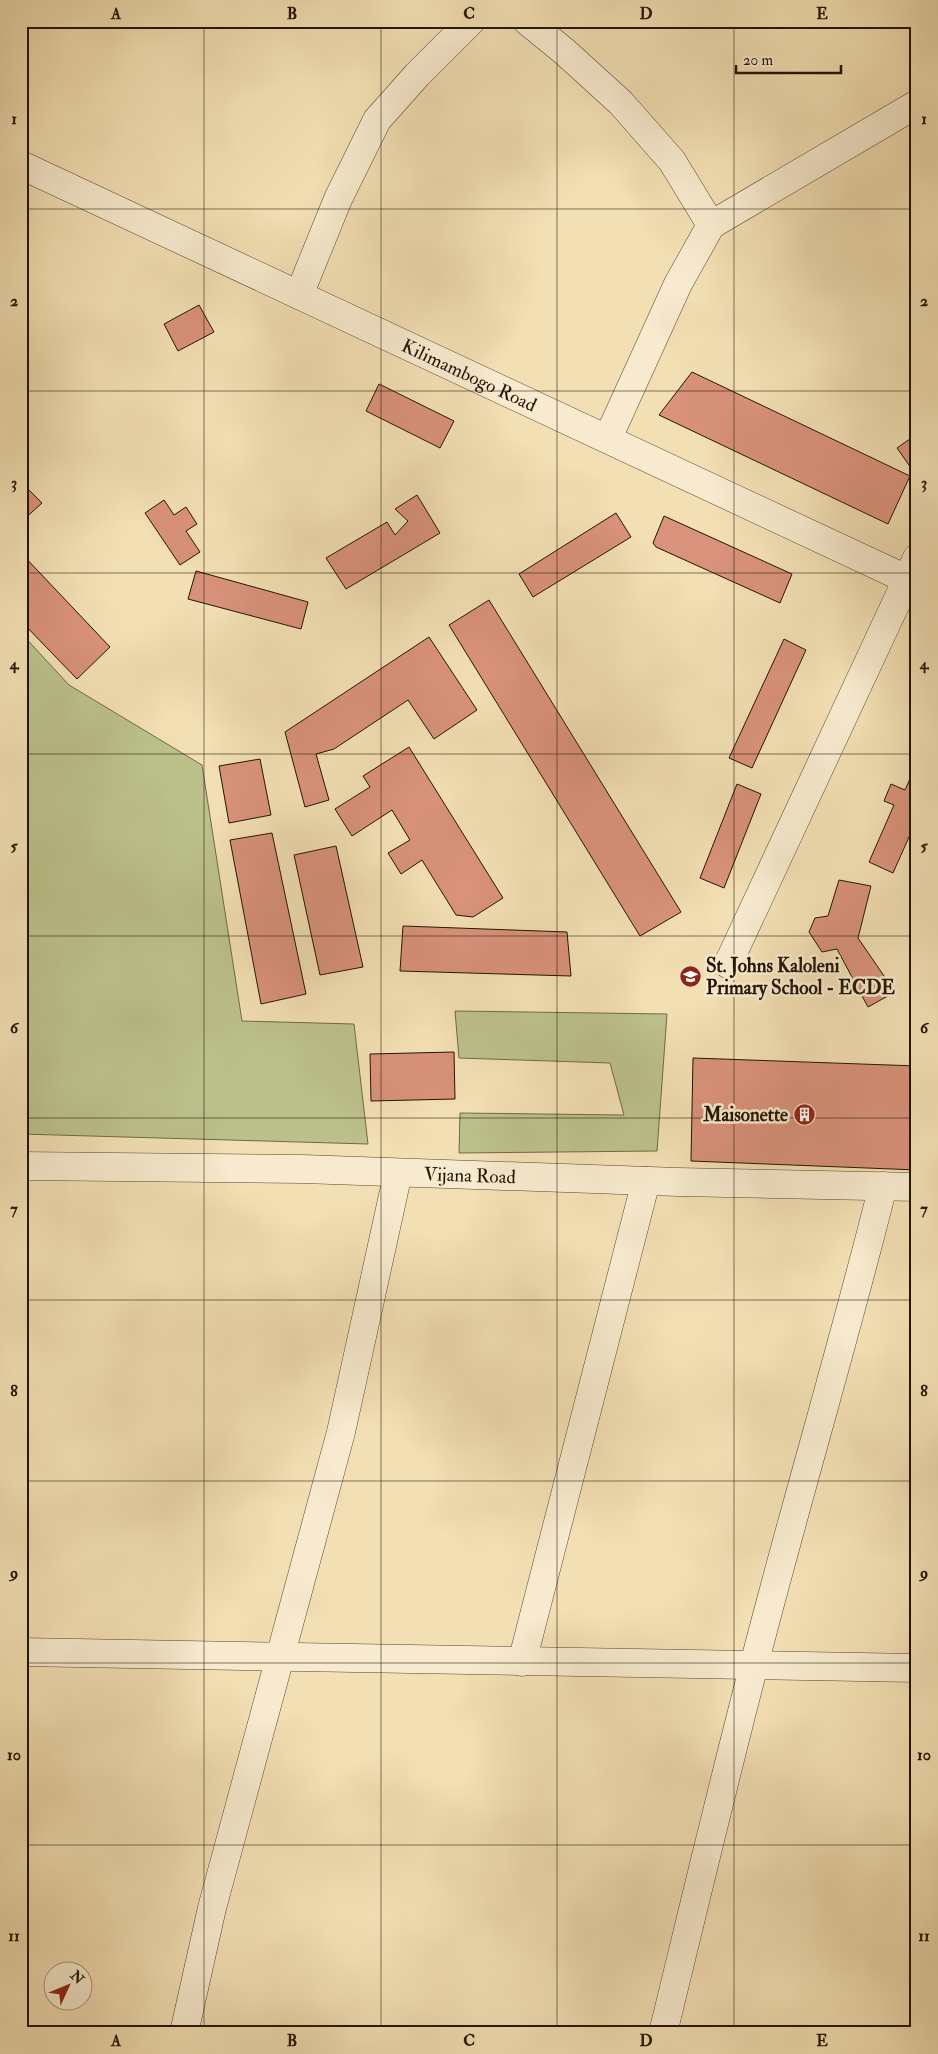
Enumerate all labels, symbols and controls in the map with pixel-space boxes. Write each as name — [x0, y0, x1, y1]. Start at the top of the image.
text: A — [110, 4, 122, 24]
text: B — [287, 4, 297, 24]
text: C — [463, 4, 475, 24]
text: D — [639, 4, 653, 24]
text: E — [816, 4, 828, 24]
scale bar — [736, 42, 840, 74]
text: 20 m — [743, 51, 773, 70]
text: 1 — [11, 109, 17, 129]
text: 1 — [921, 109, 927, 129]
text: 2 — [10, 291, 18, 311]
text: 2 — [920, 291, 928, 311]
street label: Kilimambogo Road — [398, 334, 541, 418]
text: 3 — [11, 473, 17, 493]
text: 3 — [921, 473, 927, 493]
text: 4 — [9, 654, 20, 674]
text: 4 — [919, 654, 930, 674]
text: 5 — [10, 836, 18, 856]
text: 5 — [920, 836, 928, 856]
place label: St. Johns Kaloleni Primary School - ECDE — [706, 954, 895, 1001]
school or university icon: St. Johns Kaloleni Primary School - ECDE — [678, 964, 702, 988]
text: 6 — [10, 1018, 20, 1038]
text: 6 — [920, 1018, 930, 1038]
building icon: Maisonette — [792, 1102, 816, 1126]
place label: Maisonette — [702, 1103, 788, 1127]
street label: Vijana Road — [423, 1162, 517, 1189]
text: 7 — [10, 1199, 18, 1219]
text: 7 — [920, 1199, 928, 1219]
text: 8 — [10, 1381, 18, 1401]
text: 8 — [920, 1381, 928, 1401]
text: 9 — [8, 1563, 18, 1583]
text: 9 — [918, 1563, 928, 1583]
text: 10 — [7, 1745, 21, 1765]
text: 10 — [917, 1745, 931, 1765]
text: 11 — [8, 1926, 20, 1946]
text: 11 — [918, 1926, 930, 1946]
north arrow — [42, 1962, 92, 2012]
text: N — [66, 1966, 88, 1988]
text: A — [110, 2031, 122, 2051]
text: B — [287, 2031, 297, 2051]
text: C — [463, 2031, 475, 2051]
text: D — [639, 2031, 653, 2051]
text: E — [816, 2031, 828, 2051]

